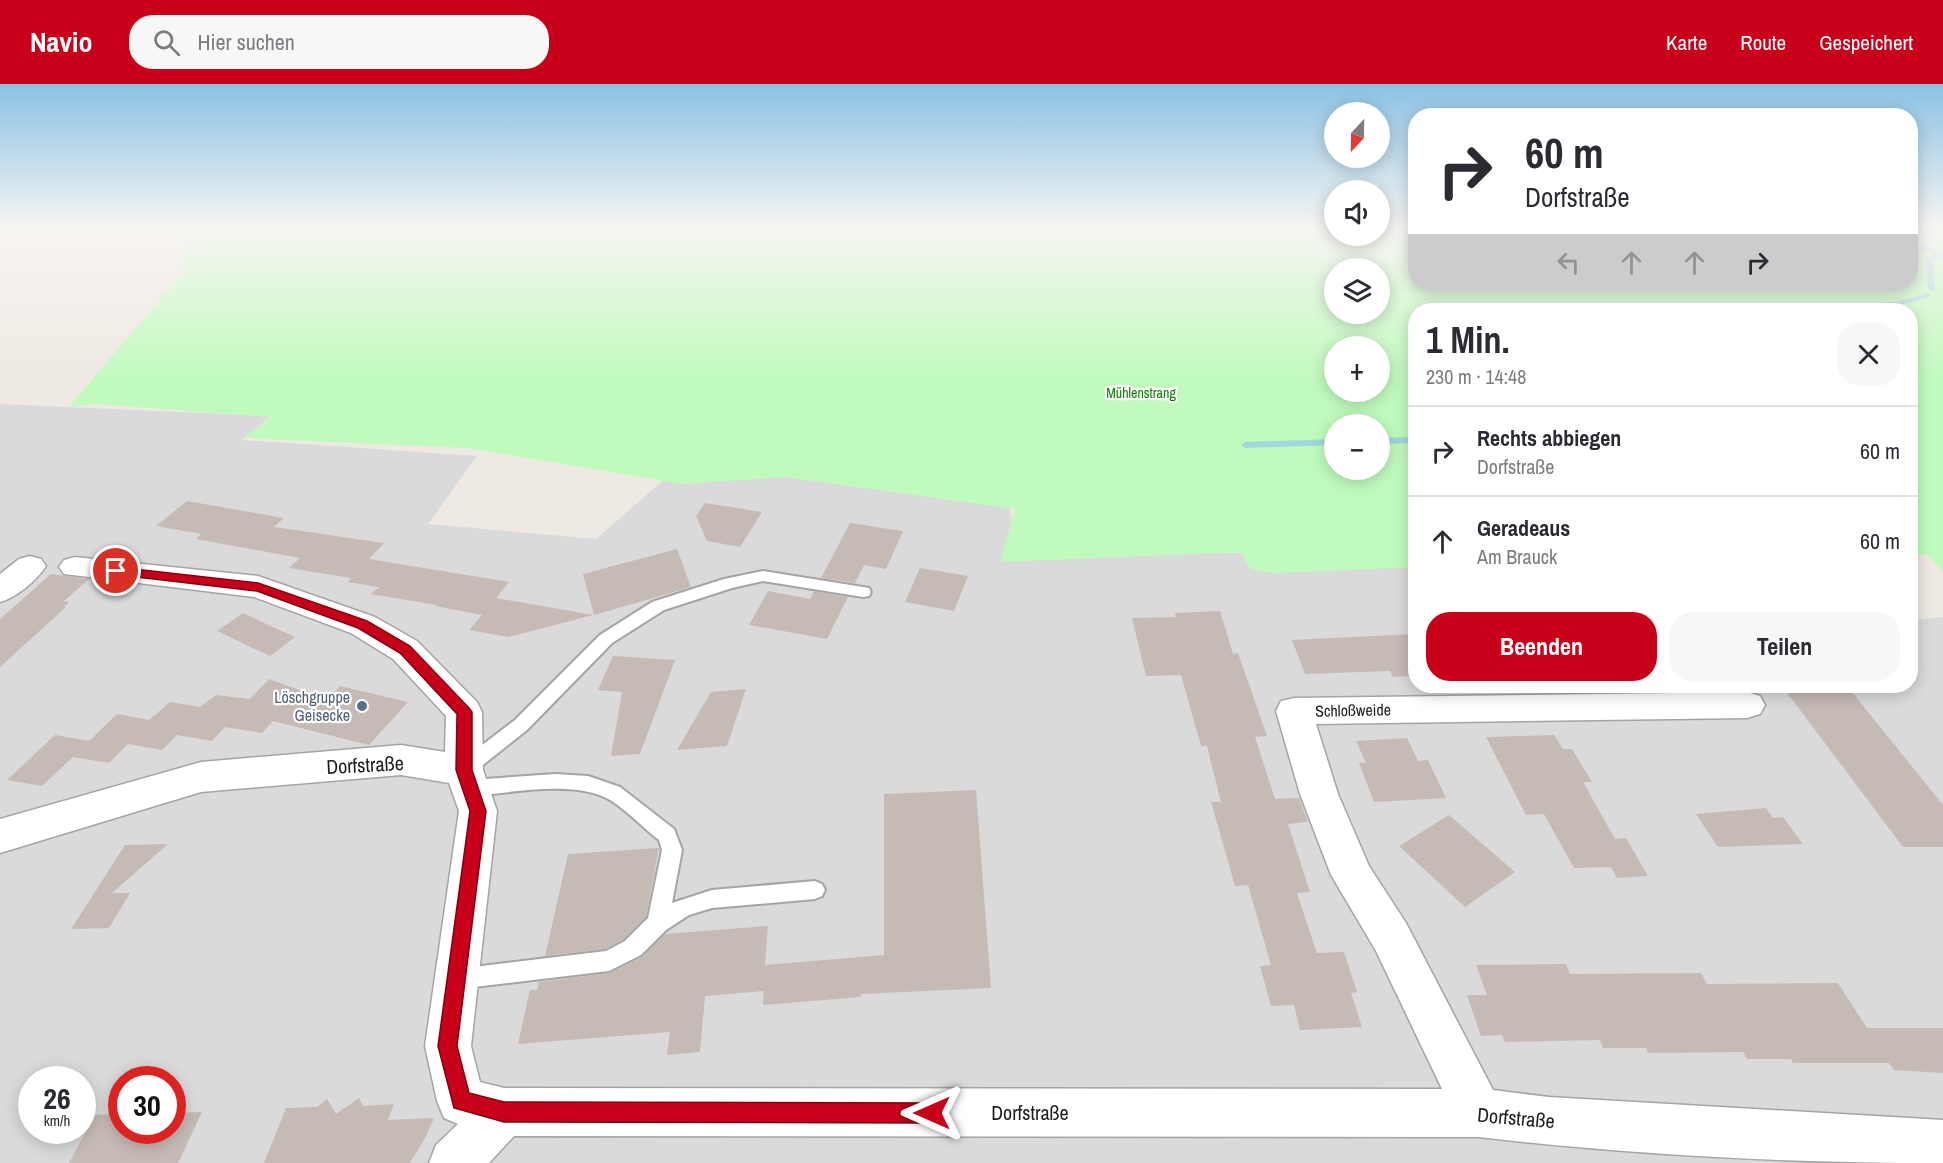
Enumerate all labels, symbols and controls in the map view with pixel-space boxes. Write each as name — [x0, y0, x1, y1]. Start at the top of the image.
search box — [129, 15, 549, 69]
text: Navio — [30, 23, 93, 61]
icon: search — [150, 26, 183, 59]
text: Hier suchen — [198, 27, 295, 57]
text: Karte — [1666, 28, 1707, 57]
text: Route — [1740, 28, 1786, 57]
text: Gespeichert — [1819, 28, 1913, 57]
north arrow — [1324, 102, 1390, 168]
map controls — [1324, 102, 1390, 480]
text: 60 m — [1525, 125, 1604, 181]
icon: right — [1426, 132, 1504, 210]
text: Dorfstraße — [1525, 179, 1630, 215]
button: sound — [1324, 180, 1390, 246]
icon: left — [1552, 246, 1585, 279]
icon: ahead — [1615, 246, 1648, 279]
icon: ahead — [1678, 246, 1711, 279]
icon: right — [1741, 246, 1774, 279]
button: layers — [1324, 258, 1390, 324]
text: 1 Min. — [1426, 316, 1510, 364]
button: close — [1837, 323, 1900, 386]
button: + — [1324, 336, 1390, 402]
text: 230 m · 14:48 — [1426, 363, 1526, 390]
park label: Mühlenstrang — [1106, 384, 1176, 402]
button: − — [1324, 414, 1390, 480]
text: Rechts abbiegen — [1477, 423, 1621, 453]
icon: right — [1426, 435, 1459, 468]
text: 60 m — [1860, 436, 1900, 466]
text: Dorfstraße — [1477, 453, 1554, 480]
text: Geradeaus — [1477, 513, 1570, 543]
icon: ahead — [1426, 525, 1459, 558]
text: 60 m — [1860, 526, 1900, 556]
text: Am Brauck — [1477, 543, 1557, 570]
pin — [90, 545, 141, 596]
icon: arrive — [99, 554, 132, 587]
button: Beenden — [1426, 612, 1657, 681]
button: Teilen — [1669, 612, 1900, 681]
place label: Löschgruppe Geisecke — [274, 686, 350, 726]
street label: Schloßweide — [1315, 698, 1391, 722]
marker: Löschgruppe Geisecke — [355, 699, 369, 713]
street label: Dorfstraße — [326, 749, 404, 780]
speed limit sign: 30 — [108, 1066, 186, 1144]
text: 26 — [43, 1078, 71, 1118]
position arrow — [900, 1081, 964, 1145]
street label: Dorfstraße — [991, 1099, 1069, 1126]
street label: Dorfstraße — [1476, 1101, 1556, 1134]
text: km/h — [44, 1110, 70, 1131]

